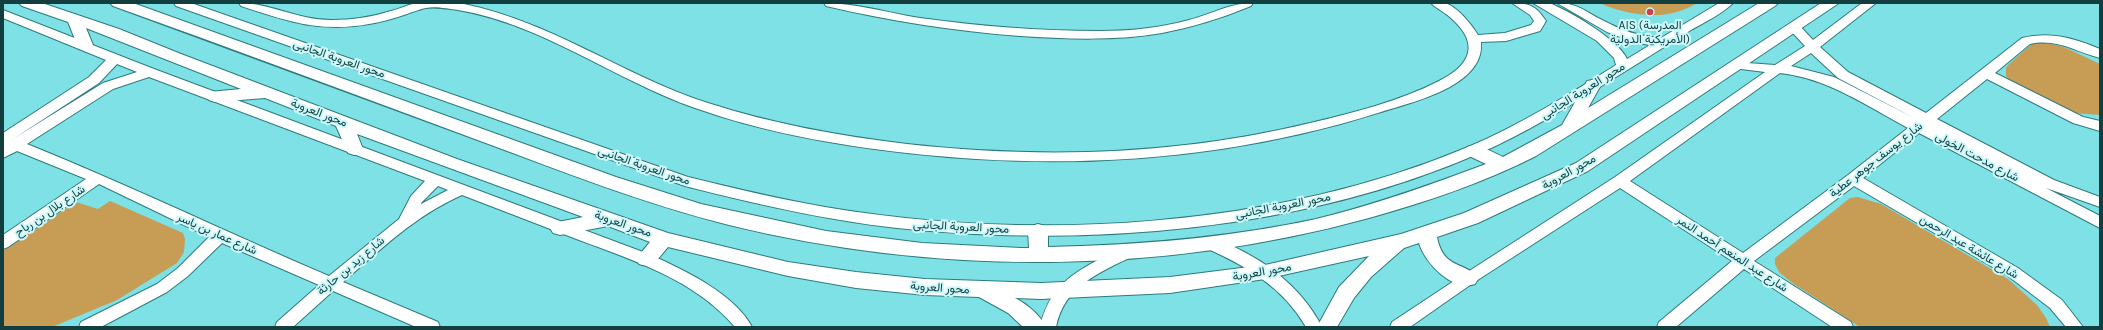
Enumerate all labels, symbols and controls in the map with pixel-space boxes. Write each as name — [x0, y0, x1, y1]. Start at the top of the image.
marker: AIS (المدرسة الأمريكية الدولية) — [1645, 7, 1655, 17]
place label: AIS (المدرسة الأمريكية الدولية) — [1610, 19, 1690, 47]
street label: محور العروبة الجانبى — [291, 36, 387, 82]
street label: محور العروبة الجانبى — [1538, 59, 1628, 123]
street label: محور العروبة — [289, 96, 349, 130]
street label: شارع يوسف جوهر عطية — [1827, 119, 1925, 201]
street label: شارع مدحت الخولى — [1933, 129, 2021, 185]
street label: محور العروبة الجانبى — [596, 143, 692, 189]
street label: محور العروبة — [1539, 151, 1599, 193]
street label: شارع بلال بن رباح — [12, 182, 88, 240]
street label: محور العروبة الجانبى — [1234, 190, 1332, 222]
street label: محور العروبة — [593, 208, 653, 240]
street label: شارع عمار بن ياسر — [175, 210, 259, 258]
street label: شارع عائشة عبد الرحمن — [1917, 212, 2021, 282]
street label: شارع عبد المنعم أحمد النمر — [1674, 213, 1790, 295]
street label: محور العروبة الجانبى — [912, 217, 1010, 237]
street label: شارع زيد بن حارثة — [314, 234, 388, 298]
street label: محور العروبة — [1231, 260, 1293, 284]
street label: محور العروبة — [910, 279, 970, 297]

